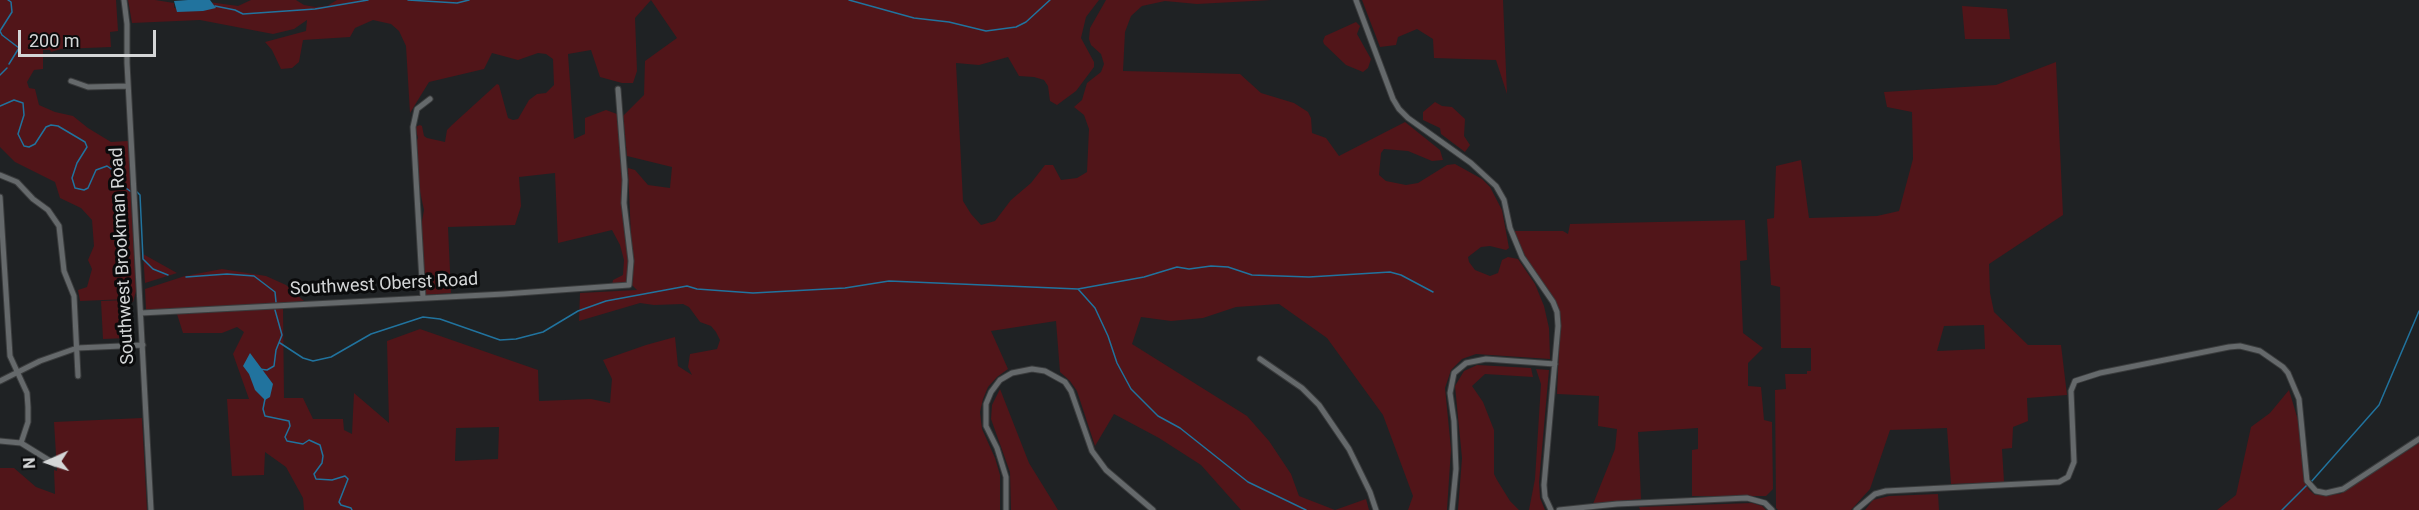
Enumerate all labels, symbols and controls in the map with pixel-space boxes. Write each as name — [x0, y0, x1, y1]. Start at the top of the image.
scale bar — [21, 18, 159, 56]
text: 200 m — [29, 30, 80, 51]
street label: Southwest Brookman Road — [107, 147, 139, 365]
street label: Southwest Oberst Road — [289, 269, 479, 301]
north arrow — [18, 432, 78, 492]
text: N — [20, 457, 39, 469]

